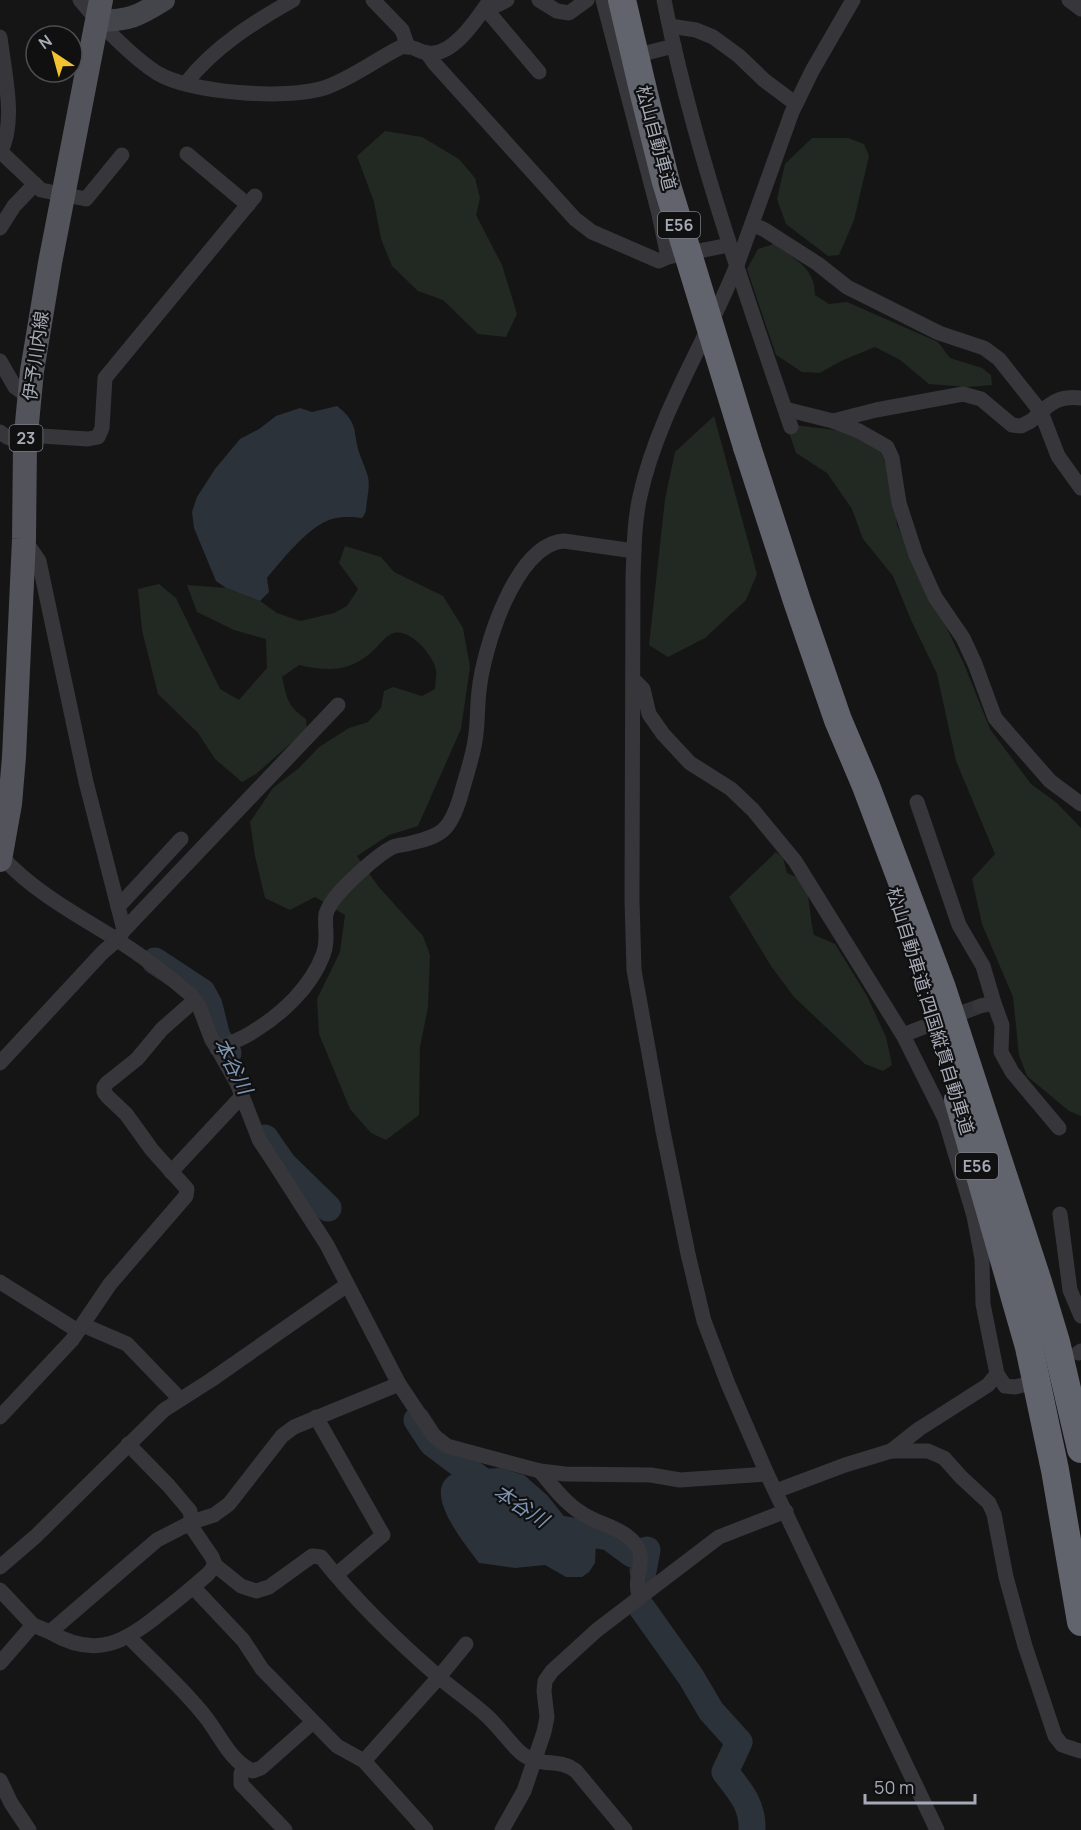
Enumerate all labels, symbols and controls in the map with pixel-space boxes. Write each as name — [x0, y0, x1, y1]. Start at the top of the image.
north arrow — [24, 24, 84, 84]
text: N — [34, 30, 56, 54]
street label: 松山自動車道 — [631, 82, 683, 193]
road number: E56 — [658, 212, 700, 238]
street label: 伊予川内線 — [17, 310, 53, 402]
road number: 23 — [9, 425, 42, 451]
street label: 松山自動車道;四国縦貫自動車道 — [882, 884, 980, 1137]
water label: 本谷川 — [208, 1033, 260, 1100]
road number: E56 — [956, 1153, 998, 1179]
water label: 本谷川 — [489, 1478, 555, 1534]
scale bar — [865, 1767, 974, 1805]
text: 50 m — [874, 1775, 914, 1799]

